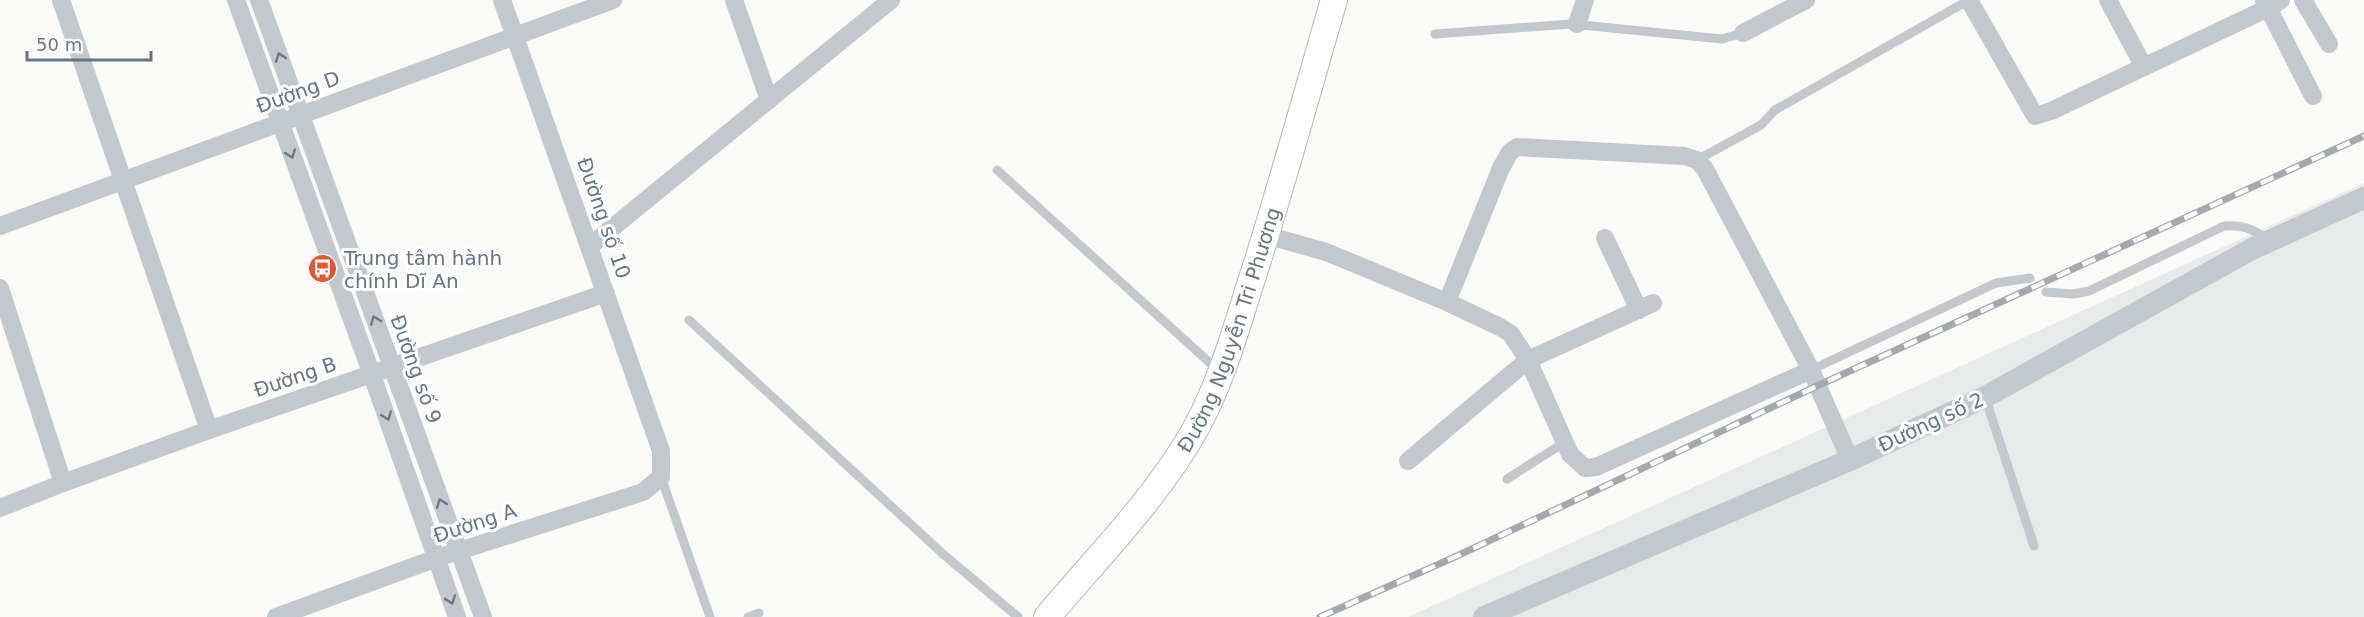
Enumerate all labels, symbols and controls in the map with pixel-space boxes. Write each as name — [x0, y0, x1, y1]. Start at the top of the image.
scale bar — [27, 24, 152, 62]
text: 50 m — [36, 34, 82, 55]
one-way arrow — [274, 52, 287, 63]
street label: Đường D — [253, 66, 343, 118]
one-way arrow — [283, 148, 296, 159]
street label: Đường số 10 — [572, 154, 636, 282]
street label: Đường Nguyễn Tri Phương — [1172, 204, 1286, 457]
place label: Trung tâm hành chính Dĩ An — [343, 246, 502, 293]
bus stop icon: Trung tâm hành chính Dĩ An — [307, 253, 339, 285]
street label: Đường số 9 — [385, 311, 447, 427]
one-way arrow — [369, 315, 382, 326]
street label: Đường B — [251, 352, 339, 402]
street label: Đường số 2 — [1874, 387, 1988, 457]
one-way arrow — [379, 410, 392, 421]
street label: Đường A — [430, 498, 520, 548]
one-way arrow — [436, 498, 449, 509]
one-way arrow — [444, 594, 456, 605]

